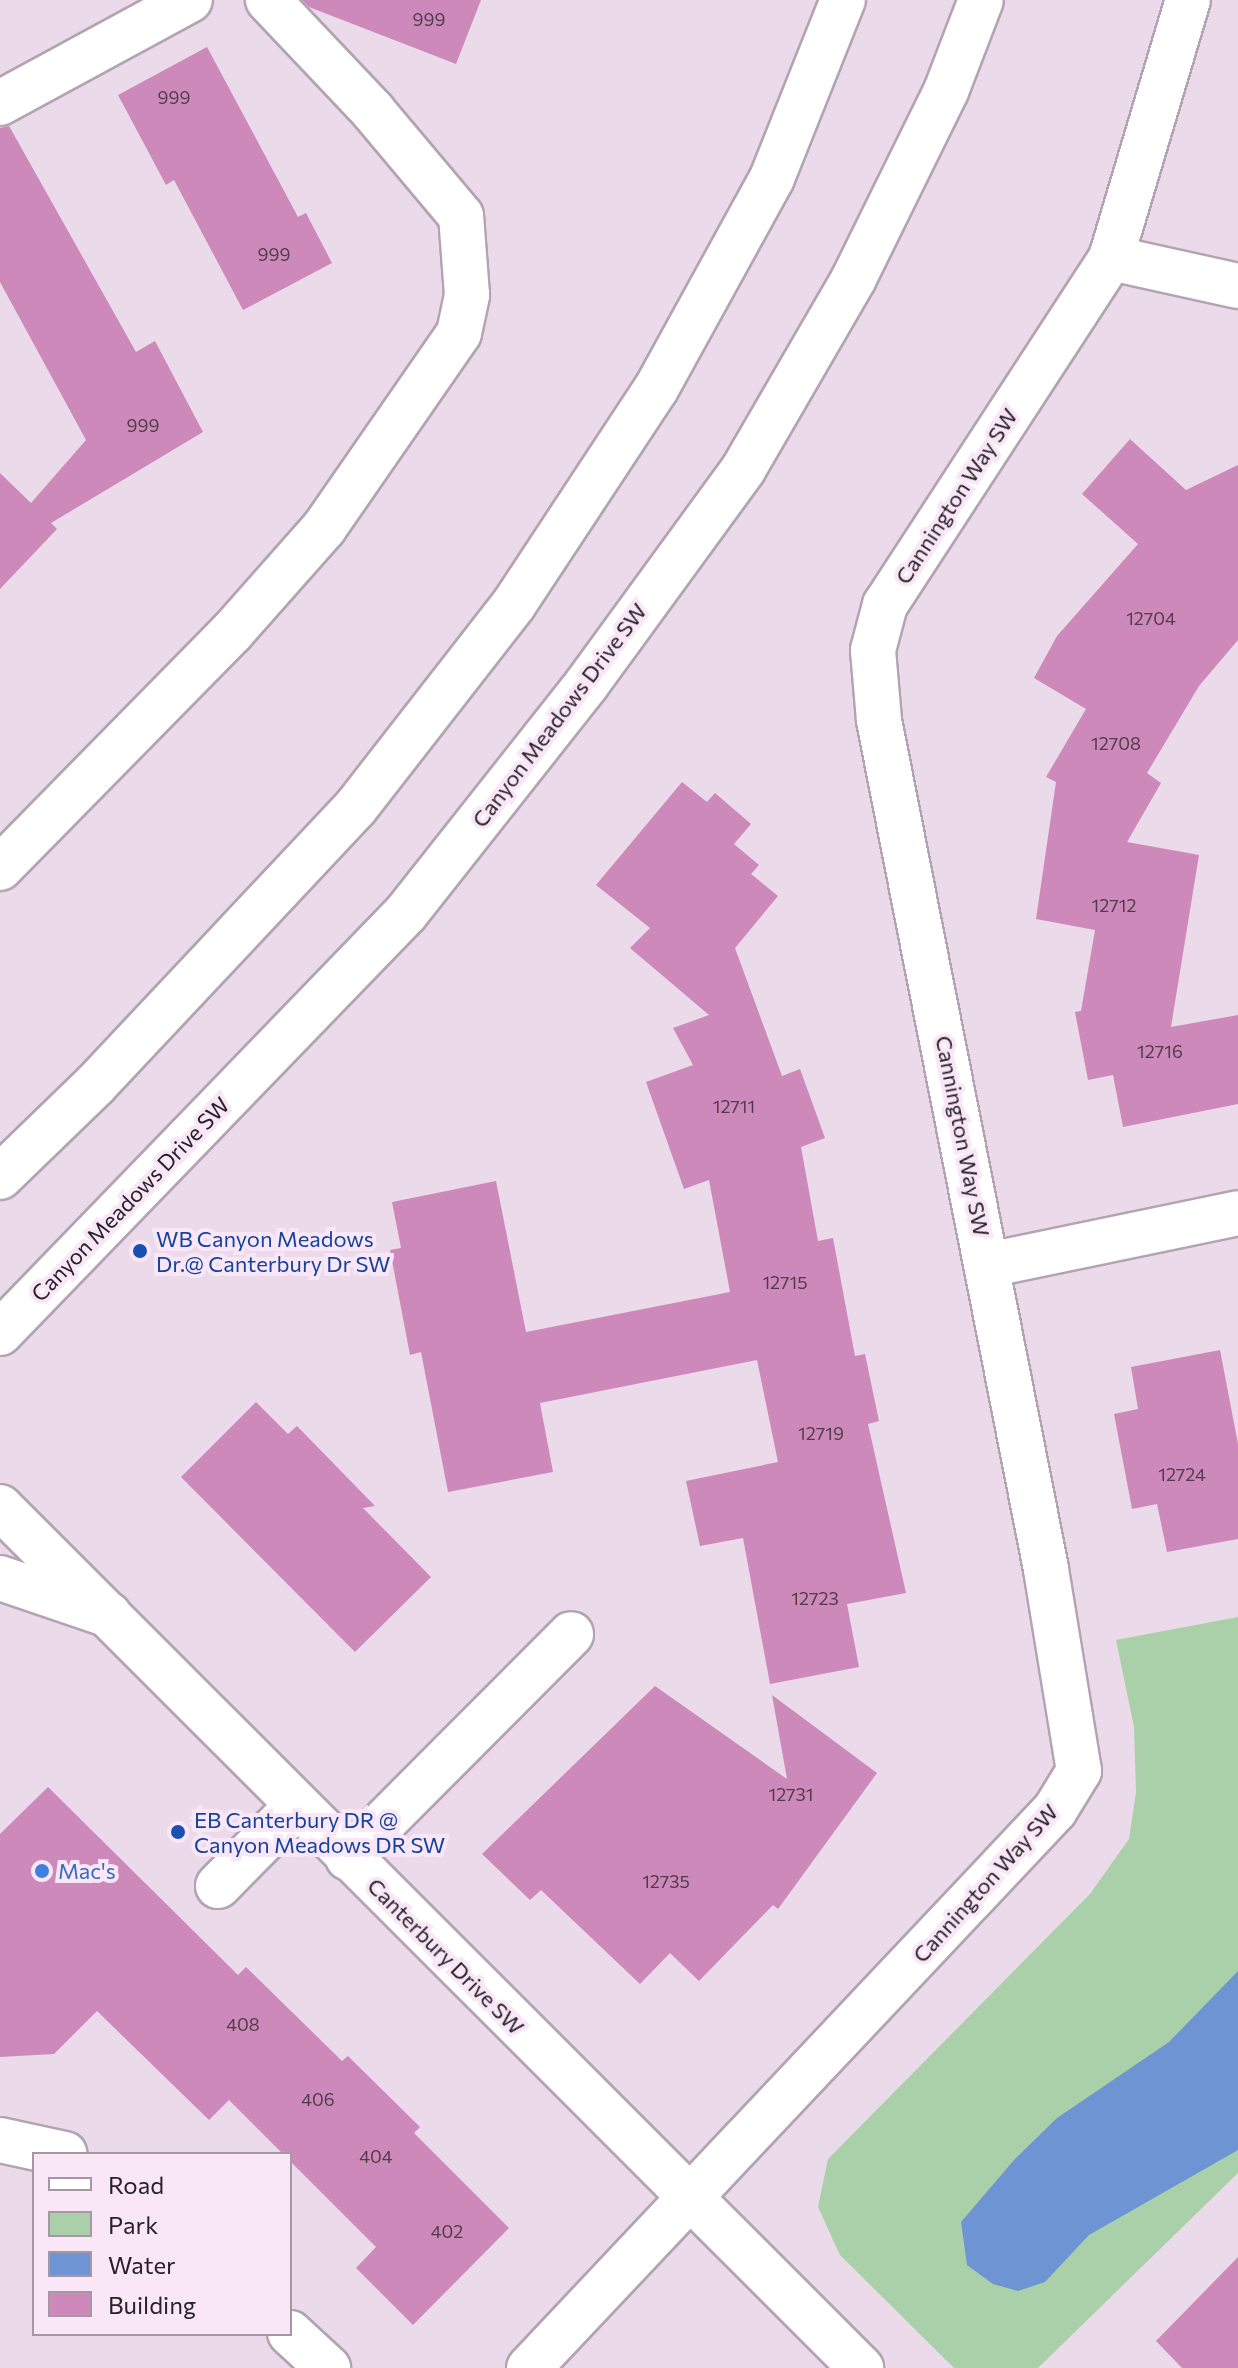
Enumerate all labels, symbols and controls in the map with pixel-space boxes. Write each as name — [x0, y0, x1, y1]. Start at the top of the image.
house number: 999 — [413, 8, 445, 30]
house number: 999 — [158, 86, 190, 108]
house number: 999 — [258, 243, 290, 265]
street label: Cannington Way SW — [889, 403, 1023, 589]
house number: 999 — [127, 414, 159, 436]
street label: Canyon Meadows Drive SW — [466, 598, 652, 832]
house number: 12704 — [1126, 607, 1176, 629]
house number: 12708 — [1091, 732, 1141, 754]
house number: 12712 — [1092, 894, 1136, 916]
street label: Cannington Way SW — [931, 1033, 995, 1239]
house number: 12716 — [1137, 1040, 1183, 1062]
street label: Canyon Meadows Drive SW — [26, 1091, 234, 1307]
house number: 12711 — [713, 1095, 755, 1117]
place label: WB Canyon Meadows Dr.@ Canterbury Dr SW — [156, 1225, 390, 1276]
marker: WB Canyon Meadows Dr.@ Canterbury Dr SW — [131, 1242, 149, 1260]
house number: 12715 — [762, 1271, 808, 1293]
house number: 12719 — [798, 1422, 844, 1444]
house number: 12724 — [1158, 1463, 1206, 1485]
house number: 12723 — [791, 1587, 839, 1609]
house number: 12731 — [768, 1783, 814, 1805]
street label: Cannington Way SW — [907, 1798, 1063, 1968]
place label: EB Canterbury DR @ Canyon Meadows DR SW — [194, 1806, 445, 1858]
marker: EB Canterbury DR @ Canyon Meadows DR SW — [169, 1823, 187, 1841]
place label: Mac's — [58, 1858, 116, 1884]
marker: Mac's — [33, 1862, 51, 1880]
house number: 12735 — [642, 1870, 690, 1892]
street label: Canterbury Drive SW — [362, 1872, 530, 2040]
house number: 408 — [226, 2013, 260, 2035]
house number: 406 — [301, 2088, 335, 2110]
house number: 404 — [359, 2145, 393, 2167]
legend — [32, 2152, 292, 2336]
text: Road — [108, 2170, 164, 2199]
text: Park — [108, 2210, 158, 2239]
house number: 402 — [431, 2220, 463, 2242]
text: Water — [108, 2250, 176, 2279]
text: Building — [108, 2290, 196, 2319]

